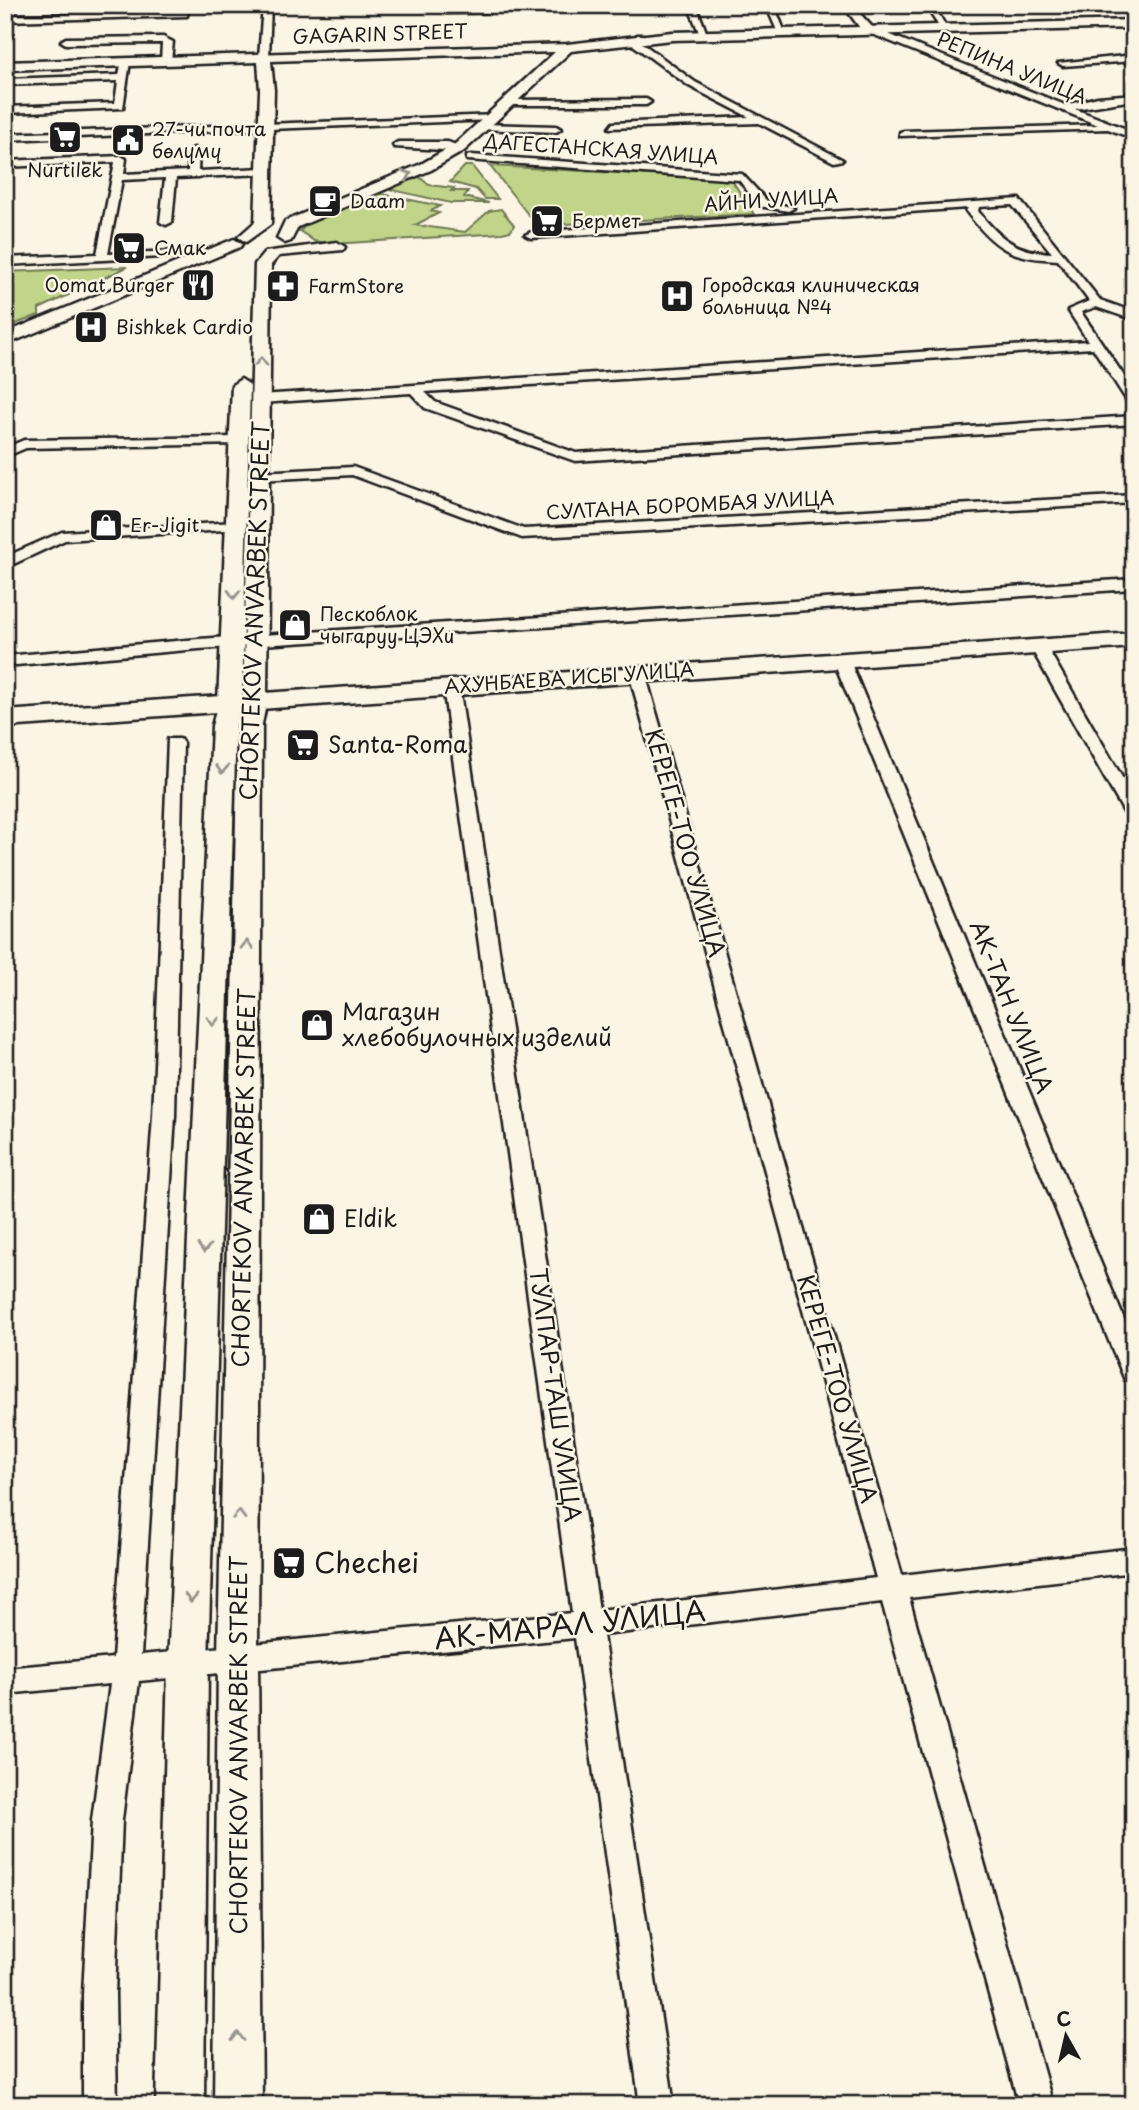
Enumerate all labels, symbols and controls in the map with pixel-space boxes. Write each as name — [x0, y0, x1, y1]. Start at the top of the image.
street label: GAGARIN STREET — [292, 16, 468, 50]
street label: РЕПИНА УЛИЦА — [933, 24, 1092, 110]
place label: 27-чи почта бөлүмү — [152, 114, 266, 164]
supermarket icon: Nurtilek — [46, 118, 84, 156]
public building icon: 27-чи почта бөлүмү — [109, 121, 147, 159]
street label: ДАГЕСТАНСКАЯ УЛИЦА — [482, 126, 719, 170]
place label: Nurtilek — [27, 155, 103, 183]
one-way arrow — [401, 169, 413, 183]
street label: АЙНИ УЛИЦА — [703, 180, 839, 218]
cafe icon: Daam — [306, 182, 344, 220]
place label: Daam — [350, 186, 405, 214]
supermarket icon: Бермет — [528, 202, 566, 240]
place label: Бермет — [572, 206, 641, 234]
supermarket icon: Смак — [110, 229, 148, 267]
place label: Смак — [154, 233, 207, 261]
restaurant icon: Oomat Burger — [179, 266, 217, 304]
pharmacy icon: FarmStore — [264, 267, 302, 305]
place label: Oomat Burger — [45, 270, 174, 298]
place label: Городская клиническая больница №4 — [702, 270, 920, 320]
place label: FarmStore — [308, 271, 404, 299]
hospital icon: Городская клиническая больница №4 — [658, 277, 696, 315]
hospital icon: Bishkek Cardio — [72, 308, 110, 346]
place label: Bishkek Cardio — [116, 312, 253, 340]
one-way arrow — [253, 356, 269, 367]
street label: CHORTEKOV ANVARBEK STREET — [229, 421, 278, 801]
street label: СУЛТАНА БОРОМБАЯ УЛИЦА — [545, 482, 835, 526]
shop icon: Er-Jigit — [87, 506, 125, 544]
place label: Er-Jigit — [130, 510, 199, 538]
one-way arrow — [226, 589, 241, 600]
place label: Пескоблок чыгаруу ЦЭХи — [320, 599, 454, 649]
shop icon: Пескоблок чыгаруу ЦЭХи — [276, 606, 314, 644]
street label: АХУНБАЕВА ИСЫ УЛИЦА — [443, 654, 695, 700]
street label: КЕРЕГЕ-ТОО УЛИЦА — [637, 724, 736, 961]
supermarket icon: Santa-Roma — [284, 726, 322, 764]
place label: Santa-Roma — [328, 726, 468, 761]
one-way arrow — [215, 764, 230, 775]
street label: АК-ТАН УЛИЦА — [962, 915, 1063, 1098]
one-way arrow — [240, 939, 255, 950]
street label: CHORTEKOV ANVARBEK STREET — [222, 988, 263, 1368]
place label: Магазин хлебобулочных изделий — [342, 993, 612, 1054]
shop icon: Магазин хлебобулочных изделий — [298, 1006, 336, 1044]
one-way arrow — [205, 1016, 220, 1027]
shop icon: Eldik — [300, 1200, 338, 1238]
place label: Eldik — [344, 1200, 397, 1235]
one-way arrow — [197, 1243, 212, 1254]
street label: ТУЛПАР-ТАШ УЛИЦА — [521, 1265, 592, 1524]
street label: КЕРЕГЕ-ТОО УЛИЦА — [789, 1270, 888, 1507]
one-way arrow — [232, 1509, 247, 1520]
place label: Chechei — [314, 1540, 419, 1583]
supermarket icon: Chechei — [270, 1544, 308, 1582]
street label: CHORTEKOV ANVARBEK STREET — [220, 1555, 255, 1935]
street label: АК-МАРАЛ УЛИЦА — [432, 1588, 708, 1659]
one-way arrow — [183, 1593, 198, 1604]
north arrow — [1030, 2002, 1100, 2072]
text: С — [1054, 2003, 1073, 2033]
one-way arrow — [230, 2031, 246, 2041]

